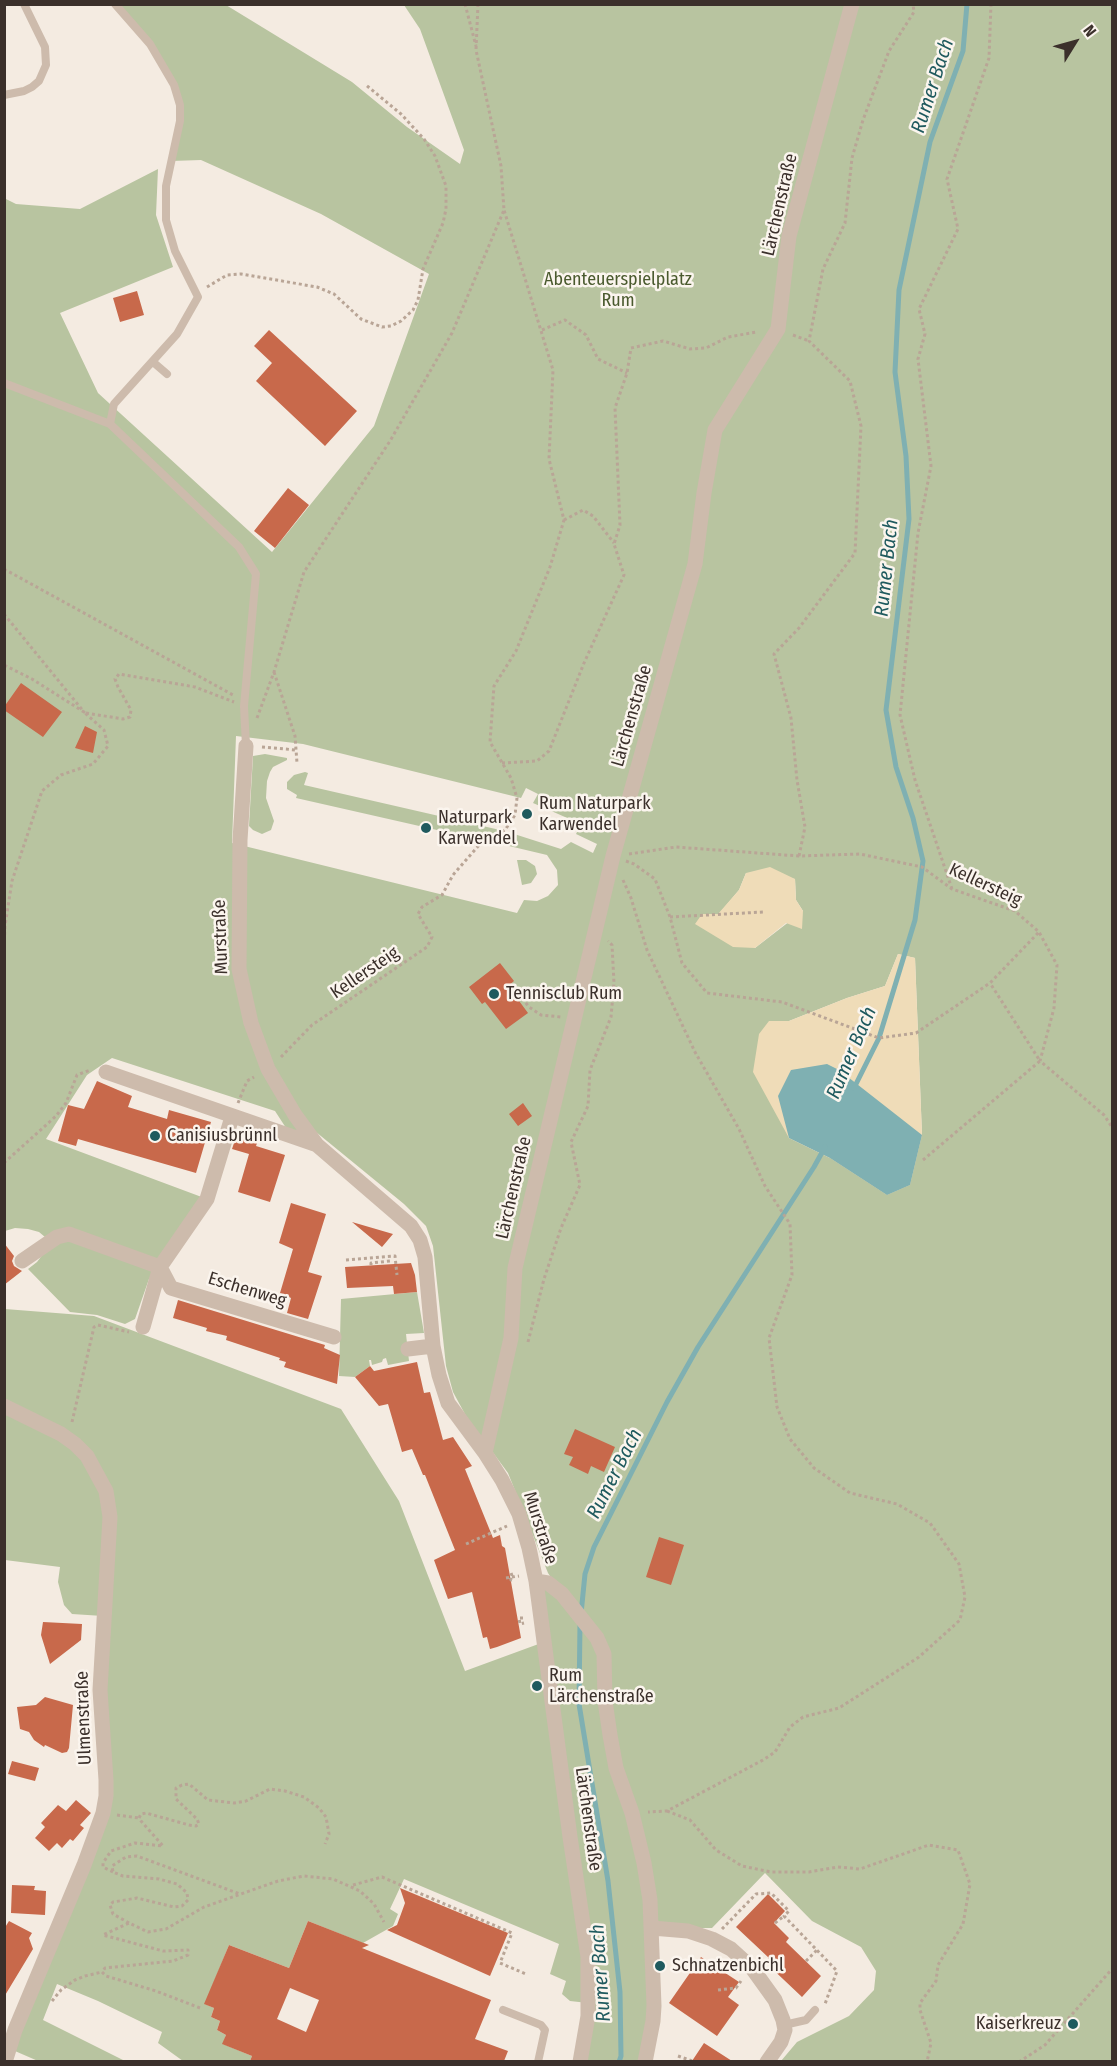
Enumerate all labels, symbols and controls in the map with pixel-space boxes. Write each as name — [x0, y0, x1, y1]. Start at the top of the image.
north arrow — [1045, 12, 1105, 72]
text: N — [1079, 21, 1100, 40]
water label: Rumer Bach — [906, 36, 960, 136]
street label: Lärchenstraße — [758, 152, 802, 258]
park label: Abenteuerspielplatz Rum — [544, 269, 692, 312]
water label: Rumer Bach — [870, 518, 904, 618]
street label: Lärchenstraße — [607, 663, 657, 769]
place label: Rum Naturpark Karwendel — [539, 793, 651, 836]
place label: Naturpark Karwendel — [438, 807, 516, 850]
marker: Rum Naturpark Karwendel — [520, 807, 534, 821]
marker: Naturpark Karwendel — [419, 821, 433, 835]
street label: Kellersteig — [945, 859, 1025, 911]
street label: Murstraße — [209, 899, 233, 975]
street label: Kellersteig — [327, 942, 403, 1004]
place label: Tennisclub Rum — [506, 983, 622, 1005]
marker: Tennisclub Rum — [487, 987, 501, 1001]
water label: Rumer Bach — [822, 1003, 882, 1103]
place label: Canisiusbrünnl — [167, 1125, 277, 1147]
marker: Canisiusbrünnl — [148, 1129, 162, 1143]
street label: Lärchenstraße — [492, 1135, 536, 1241]
street label: Eschenweg — [205, 1268, 289, 1312]
water label: Rumer Bach — [582, 1425, 648, 1523]
street label: Murstraße — [518, 1489, 562, 1567]
place label: Rum Lärchenstraße — [549, 1665, 654, 1708]
street label: Ulmenstraße — [72, 1671, 96, 1765]
marker: Rum Lärchenstraße — [530, 1679, 544, 1693]
street label: Lärchenstraße — [570, 1766, 606, 1872]
water label: Rumer Bach — [586, 1923, 616, 2023]
place label: Schnatzenbichl — [672, 1955, 784, 1977]
marker: Schnatzenbichl — [653, 1959, 667, 1973]
place label: Kaiserkreuz — [976, 2013, 1061, 2035]
marker: Kaiserkreuz — [1066, 2017, 1080, 2031]

